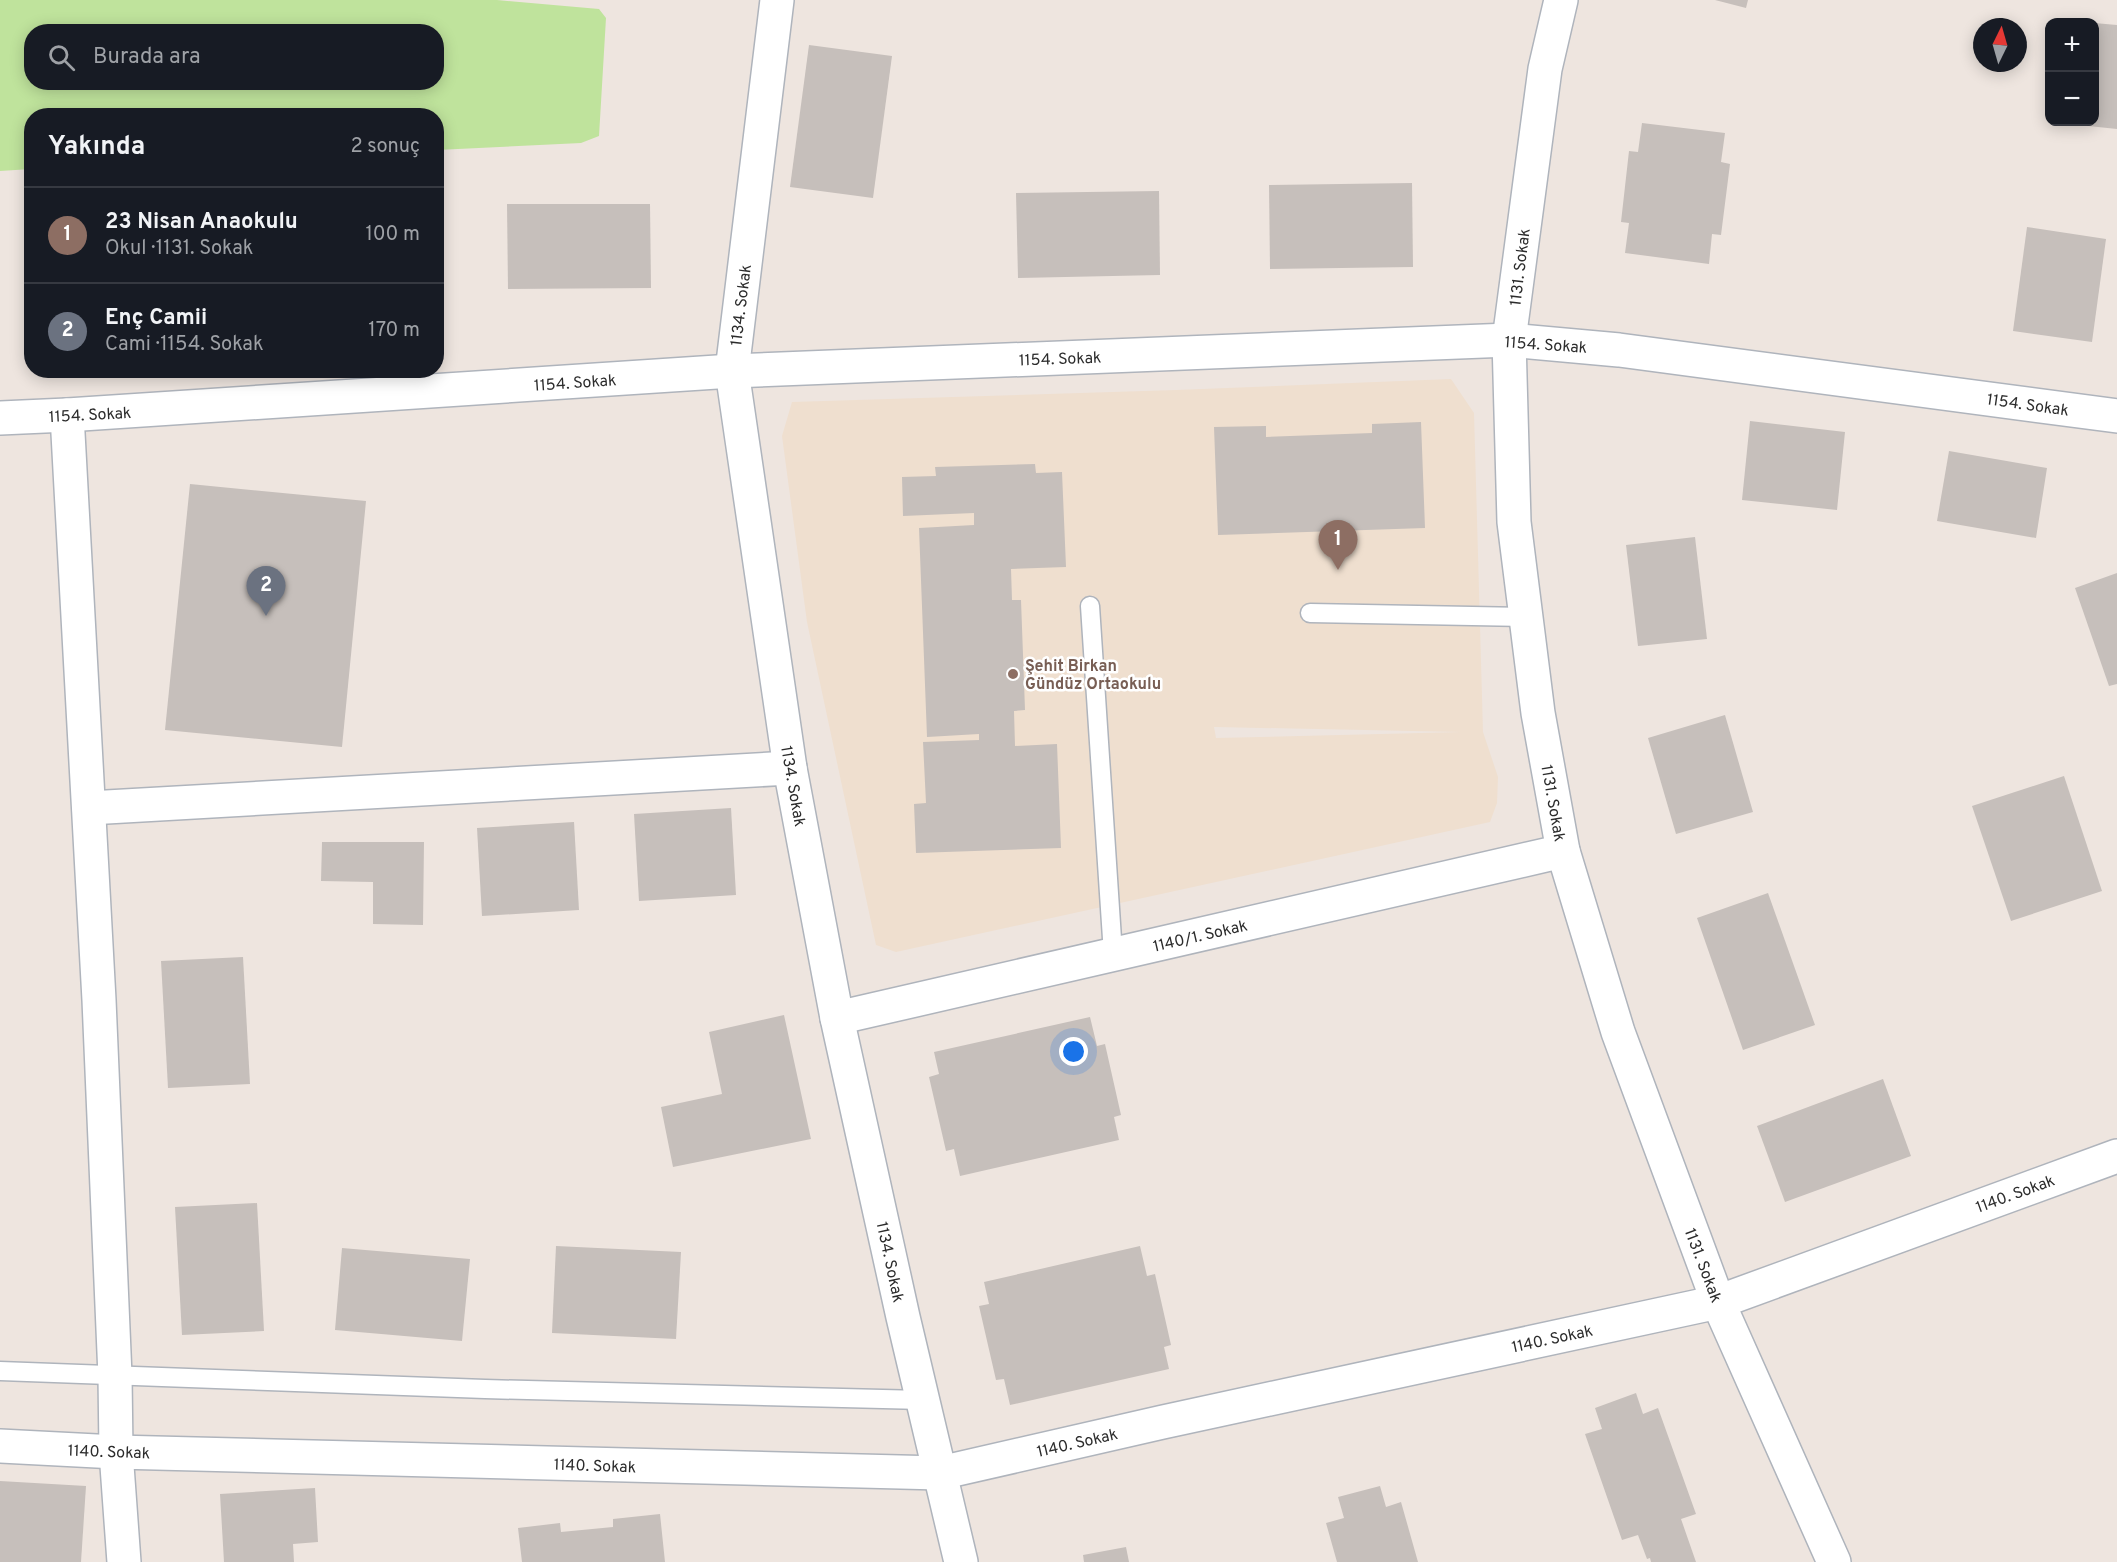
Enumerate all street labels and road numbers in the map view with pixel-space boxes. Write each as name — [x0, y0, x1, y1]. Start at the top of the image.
street label: 1131. Sokak — [1506, 227, 1536, 307]
street label: 1134. Sokak — [727, 263, 757, 347]
street label: 1154. Sokak — [1504, 333, 1588, 359]
street label: 1154. Sokak — [1018, 349, 1102, 371]
street label: 1154. Sokak — [533, 371, 617, 397]
street label: 1154. Sokak — [1985, 390, 2070, 422]
street label: 1154. Sokak — [48, 404, 132, 428]
street label: 1134. Sokak — [775, 744, 809, 828]
street label: 1131. Sokak — [1535, 763, 1569, 843]
street label: 1140/1. Sokak — [1151, 916, 1250, 958]
street label: 1140. Sokak — [1974, 1171, 2058, 1218]
street label: 1134. Sokak — [871, 1220, 907, 1305]
street label: 1131. Sokak — [1679, 1226, 1725, 1306]
street label: 1140. Sokak — [1510, 1322, 1595, 1358]
street label: 1140. Sokak — [1035, 1425, 1120, 1463]
street label: 1140. Sokak — [67, 1442, 150, 1464]
street label: 1140. Sokak — [553, 1456, 636, 1478]

